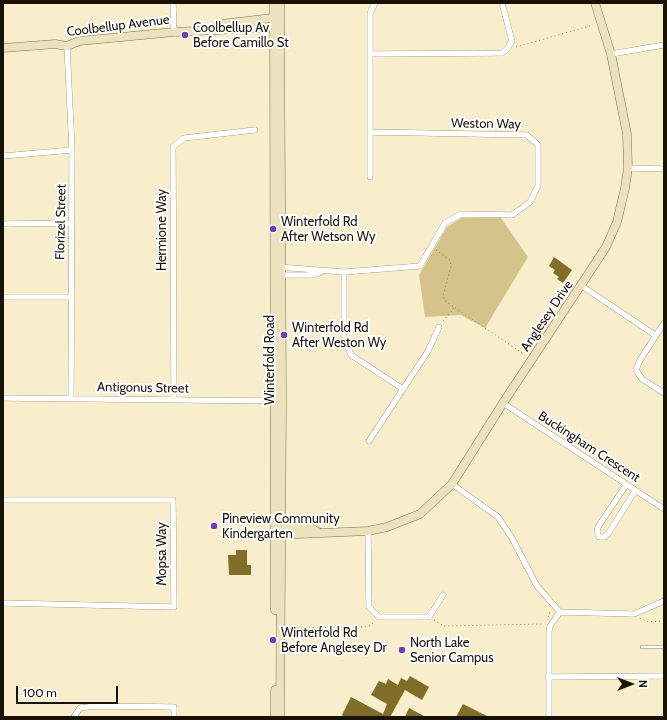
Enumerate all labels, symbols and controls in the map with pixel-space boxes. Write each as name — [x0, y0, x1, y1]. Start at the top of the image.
street label: Coolbellup Avenue — [66, 12, 170, 40]
place label: Coolbellup Av Before Camillo St — [193, 20, 289, 51]
marker: Coolbellup Av Before Camillo St — [180, 30, 190, 40]
street label: Weston Way — [451, 116, 521, 132]
street label: Florizel Street — [53, 184, 69, 260]
street label: Hermione Way — [154, 189, 170, 271]
place label: Winterfold Rd After Wetson Wy — [281, 214, 375, 245]
marker: Winterfold Rd After Wetson Wy — [268, 224, 278, 234]
street label: Anglesey Drive — [518, 278, 576, 354]
street label: Winterfold Road — [262, 315, 278, 405]
place label: Winterfold Rd After Weston Wy — [292, 320, 386, 351]
marker: Winterfold Rd After Weston Wy — [279, 330, 289, 340]
street label: Antigonus Street — [97, 379, 189, 397]
street label: Buckingham Crescent — [535, 408, 643, 486]
place label: Pineview Community Kindergarten — [222, 511, 340, 542]
marker: Pineview Community Kindergarten — [209, 521, 219, 531]
street label: Mopsa Way — [154, 522, 170, 586]
place label: Winterfold Rd Before Anglesey Dr — [281, 625, 387, 656]
marker: Winterfold Rd Before Anglesey Dr — [268, 635, 278, 645]
place label: North Lake Senior Campus — [410, 635, 494, 666]
marker: North Lake Senior Campus — [397, 645, 407, 655]
north arrow — [611, 664, 651, 704]
scale bar — [18, 678, 120, 704]
text: N — [636, 680, 650, 688]
text: 100 m — [23, 685, 57, 700]

